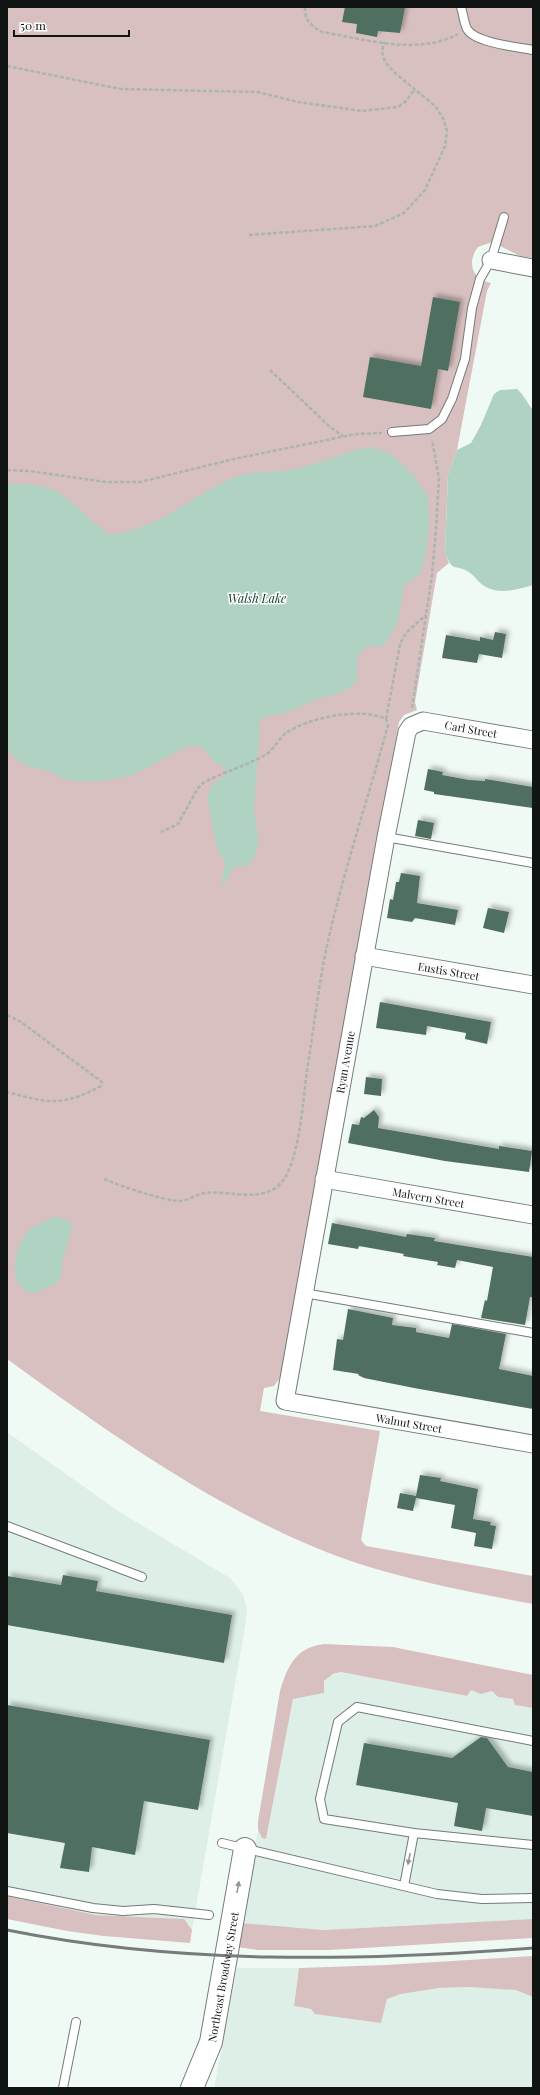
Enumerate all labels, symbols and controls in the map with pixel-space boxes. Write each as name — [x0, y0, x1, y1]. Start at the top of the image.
scale bar — [14, 12, 129, 38]
text: 50 m — [20, 17, 46, 33]
water label: Walsh Lake — [228, 590, 286, 606]
street label: Carl Street — [444, 717, 499, 741]
street label: Eustis Street — [417, 958, 481, 983]
street label: Ryan Avenue — [332, 1029, 358, 1094]
street label: Malvern Street — [391, 1183, 466, 1211]
street label: Walnut Street — [374, 1409, 444, 1436]
one-way arrow — [406, 1853, 412, 1865]
one-way arrow — [235, 1881, 241, 1893]
street label: Northeast Broadway Street — [204, 1910, 241, 2043]

